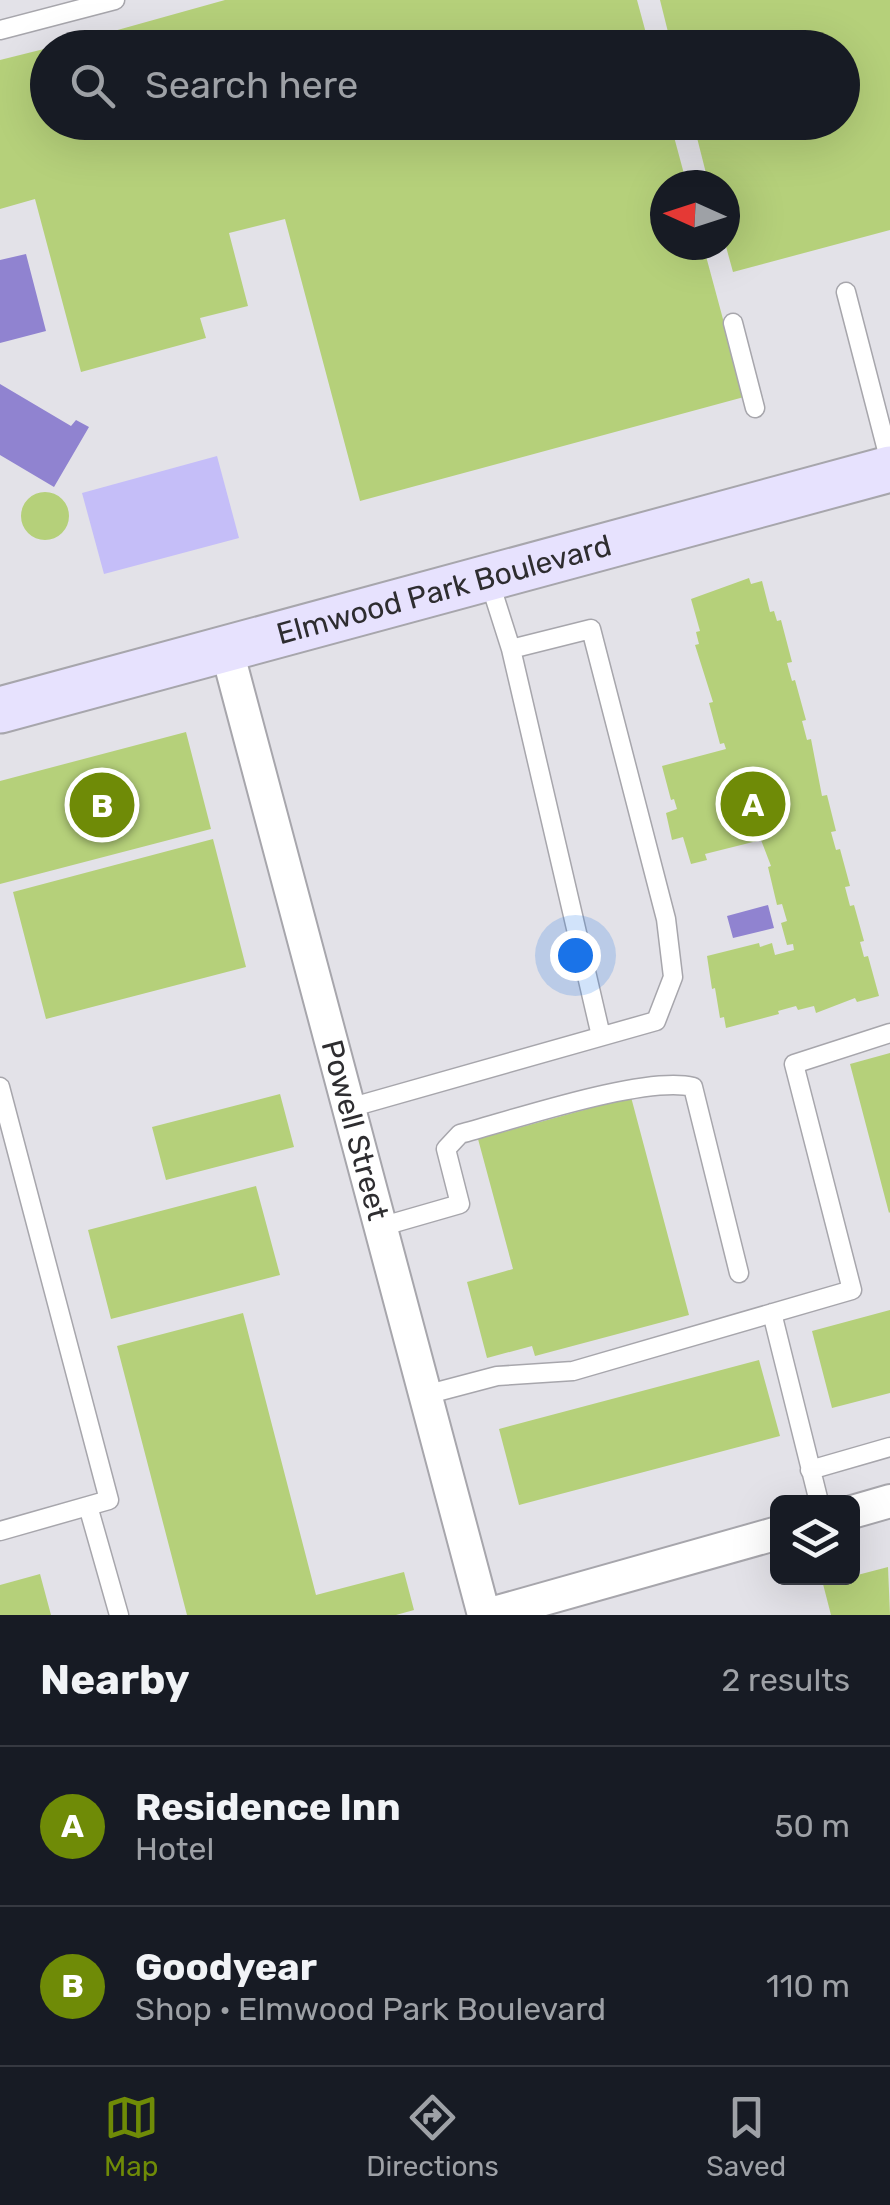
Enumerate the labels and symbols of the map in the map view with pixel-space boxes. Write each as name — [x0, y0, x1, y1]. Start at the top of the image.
north arrow — [650, 170, 740, 260]
street label: Elmwood Park Boulevard — [273, 527, 615, 652]
pin: A — [720, 766, 786, 842]
pin: B — [70, 768, 134, 842]
your location — [550, 930, 601, 981]
street label: Powell Street — [314, 1036, 396, 1224]

